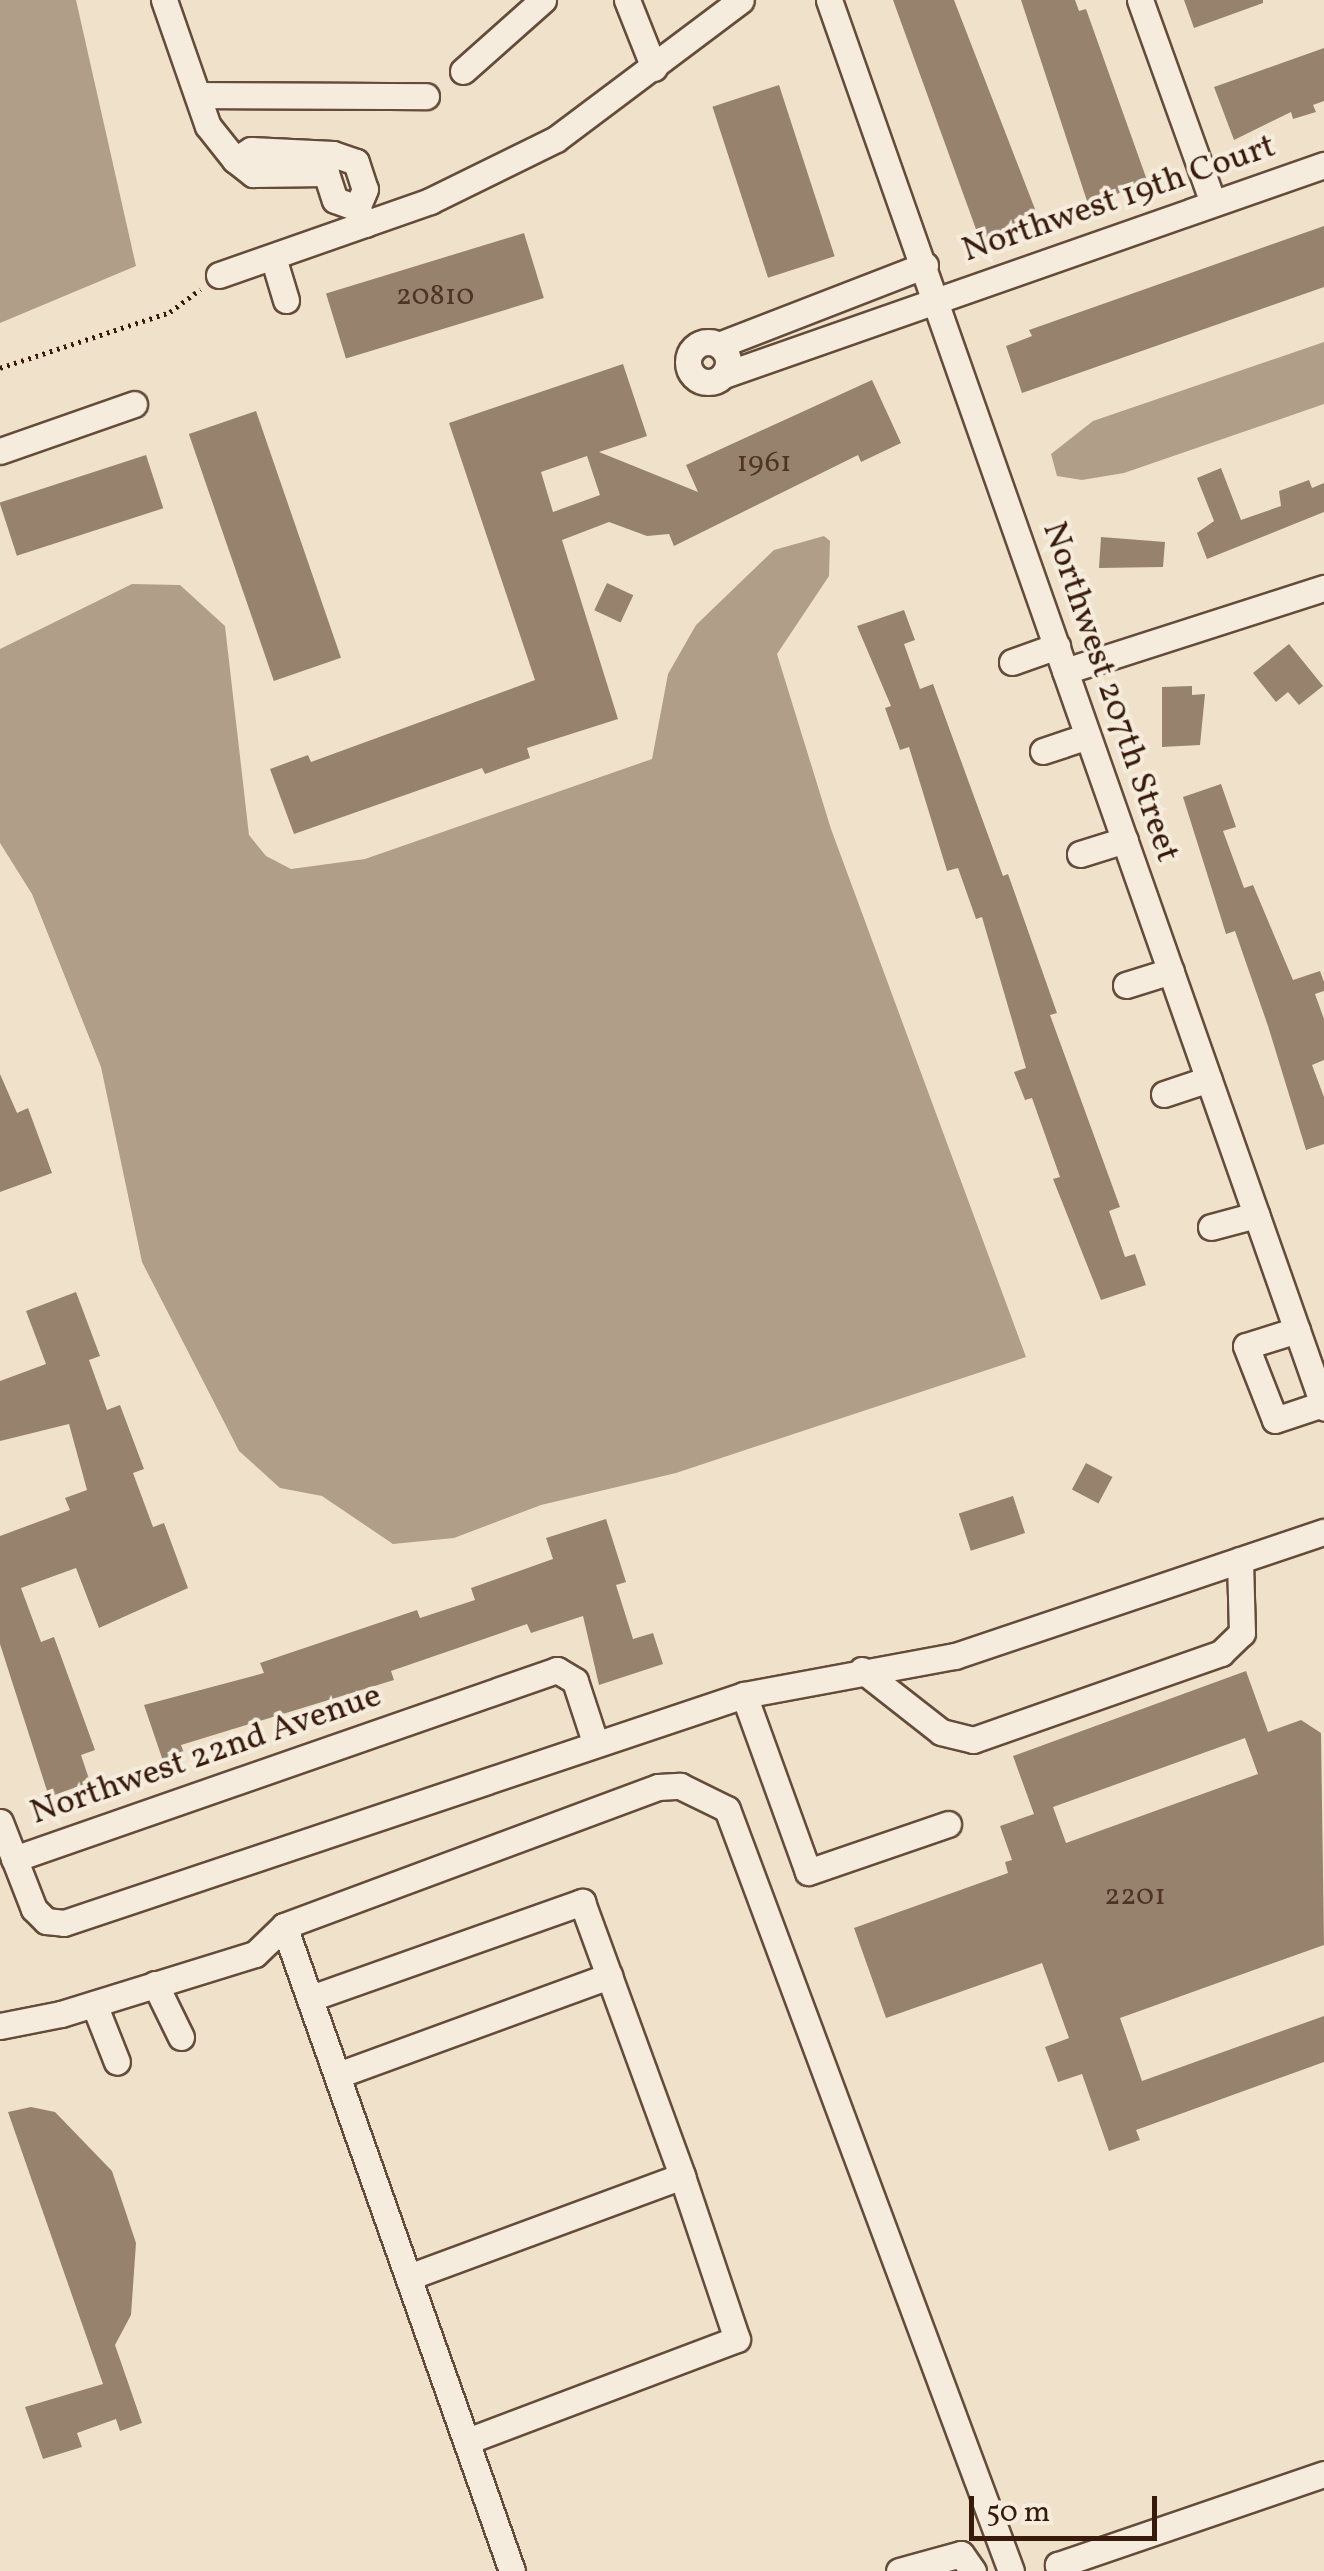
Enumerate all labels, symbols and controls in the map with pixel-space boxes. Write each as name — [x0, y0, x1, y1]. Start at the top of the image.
street label: Northwest 19th Court — [957, 126, 1281, 272]
house number: 20810 — [396, 278, 474, 314]
house number: 1961 — [736, 445, 792, 481]
street label: Northwest 207th Street — [1032, 516, 1188, 868]
street label: Northwest 22nd Avenue — [25, 1675, 387, 1835]
house number: 2201 — [1104, 1878, 1166, 1914]
scale bar — [974, 2476, 1162, 2538]
text: 50 m — [986, 2492, 1050, 2534]

